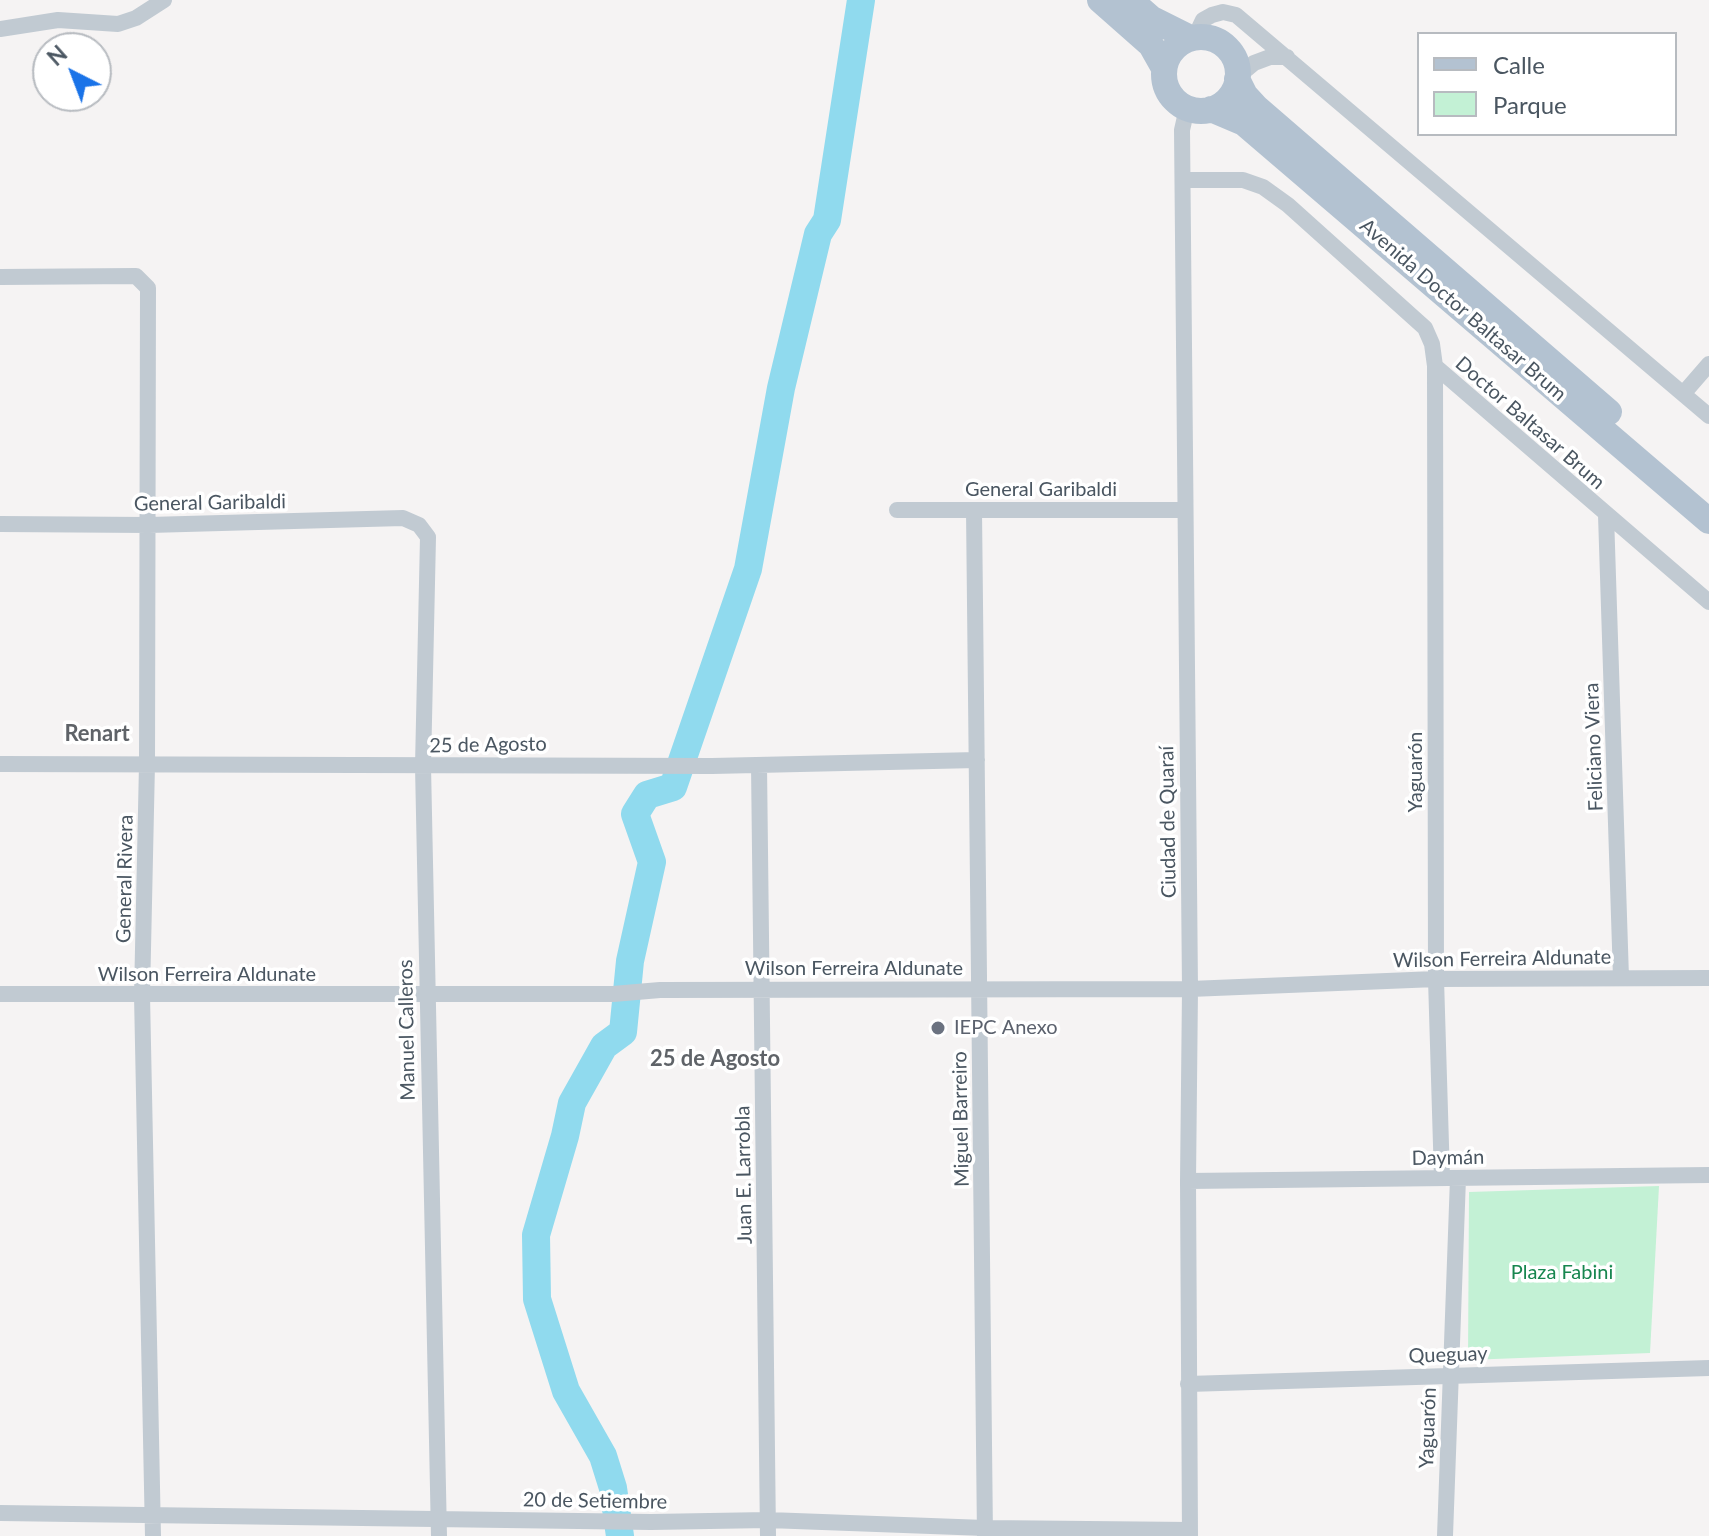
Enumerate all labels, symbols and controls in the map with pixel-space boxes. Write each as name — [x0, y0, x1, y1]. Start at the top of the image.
north arrow — [32, 32, 112, 112]
legend — [1417, 32, 1677, 136]
text: N — [42, 40, 72, 71]
text: Calle — [1493, 50, 1545, 79]
text: Parque — [1493, 90, 1567, 119]
street label: Avenida Doctor Baltasar Brum — [1355, 214, 1571, 406]
street label: Doctor Baltasar Brum — [1450, 352, 1610, 494]
street label: General Garibaldi — [965, 478, 1117, 502]
street label: General Garibaldi — [134, 490, 286, 516]
street label: Feliciano Viera — [1580, 682, 1608, 812]
district label: Renart — [64, 721, 130, 747]
street label: Yaguarón — [1404, 731, 1428, 813]
street label: 25 de Agosto — [429, 732, 547, 758]
street label: Ciudad de Quaraí — [1155, 746, 1181, 898]
street label: General Rivera — [112, 815, 138, 943]
street label: Wilson Ferreira Aldunate — [1393, 945, 1611, 973]
street label: Wilson Ferreira Aldunate — [745, 957, 963, 981]
street label: Manuel Calleros — [394, 959, 420, 1101]
street label: Wilson Ferreira Aldunate — [98, 963, 316, 987]
place label: IEPC Anexo — [954, 1016, 1058, 1040]
marker: IEPC Anexo — [929, 1019, 947, 1037]
district label: 25 de Agosto — [650, 1046, 780, 1072]
street label: Miguel Barreiro — [948, 1051, 974, 1187]
street label: Juan E. Larrobla — [731, 1106, 757, 1244]
street label: Daymán — [1412, 1145, 1484, 1171]
park label: Plaza Fabini — [1511, 1261, 1613, 1285]
street label: Queguay — [1408, 1342, 1488, 1368]
street label: Yaguarón — [1415, 1387, 1441, 1469]
street label: 20 de Setiembre — [523, 1488, 667, 1514]

